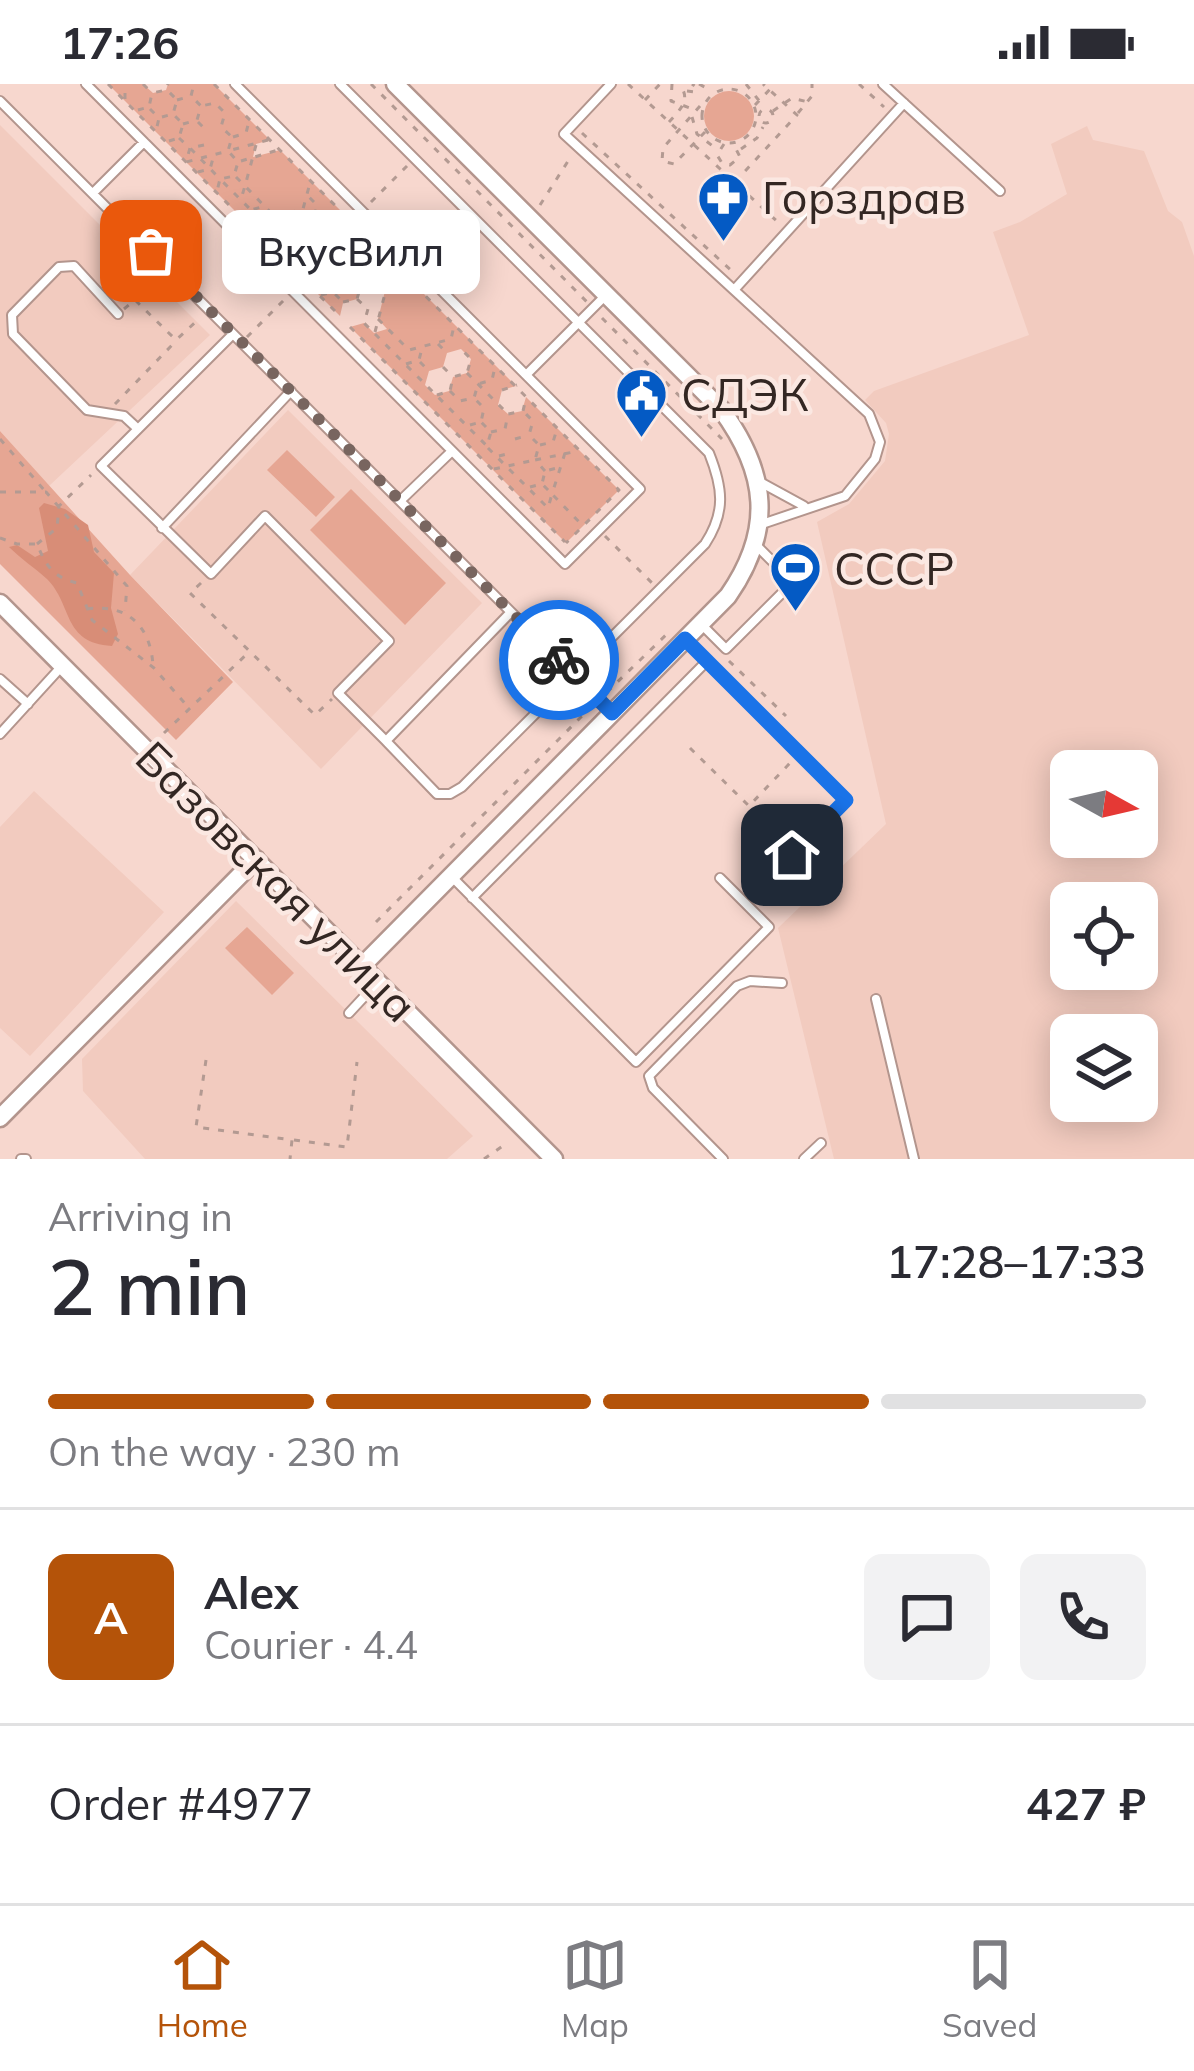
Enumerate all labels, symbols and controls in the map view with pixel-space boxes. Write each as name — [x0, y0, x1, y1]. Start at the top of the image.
text: 17:26 — [60, 14, 179, 70]
pharmacy icon: Горздрав — [695, 169, 751, 243]
place label: Горздрав — [762, 169, 966, 225]
pin — [100, 200, 202, 302]
callout: ВкусВилл — [223, 209, 481, 293]
icon: bag — [118, 218, 184, 284]
text: ВкусВилл — [258, 227, 444, 276]
public building icon: СДЭК — [614, 366, 670, 440]
place label: СДЭК — [681, 366, 809, 422]
sports icon: СССР — [767, 540, 823, 614]
place label: СССР — [834, 540, 955, 596]
courier — [499, 600, 619, 720]
icon: bike — [526, 627, 592, 693]
street label: Базовская улица — [125, 729, 429, 1033]
north arrow — [1050, 750, 1158, 858]
map controls — [1050, 750, 1158, 1122]
pin — [741, 804, 843, 906]
icon: home — [759, 822, 825, 888]
button: locate — [1050, 882, 1158, 990]
button: layers — [1050, 1014, 1158, 1122]
text: Arriving in — [48, 1192, 233, 1241]
text: 17:28–17:33 — [886, 1233, 1146, 1289]
text: 2 min — [48, 1237, 251, 1335]
text: On the way · 230 m — [48, 1427, 400, 1476]
button: chat — [864, 1554, 990, 1680]
button: phone — [1020, 1554, 1146, 1680]
text: Alex — [204, 1564, 299, 1620]
text: A — [94, 1589, 128, 1645]
text: Courier · 4.4 — [204, 1620, 418, 1669]
text: Order #4977 — [48, 1775, 313, 1831]
text: 427 ₽ — [1026, 1775, 1146, 1831]
tab: Home — [157, 1932, 248, 2045]
tab: Map — [561, 1932, 629, 2045]
tab: Saved — [942, 1932, 1037, 2045]

